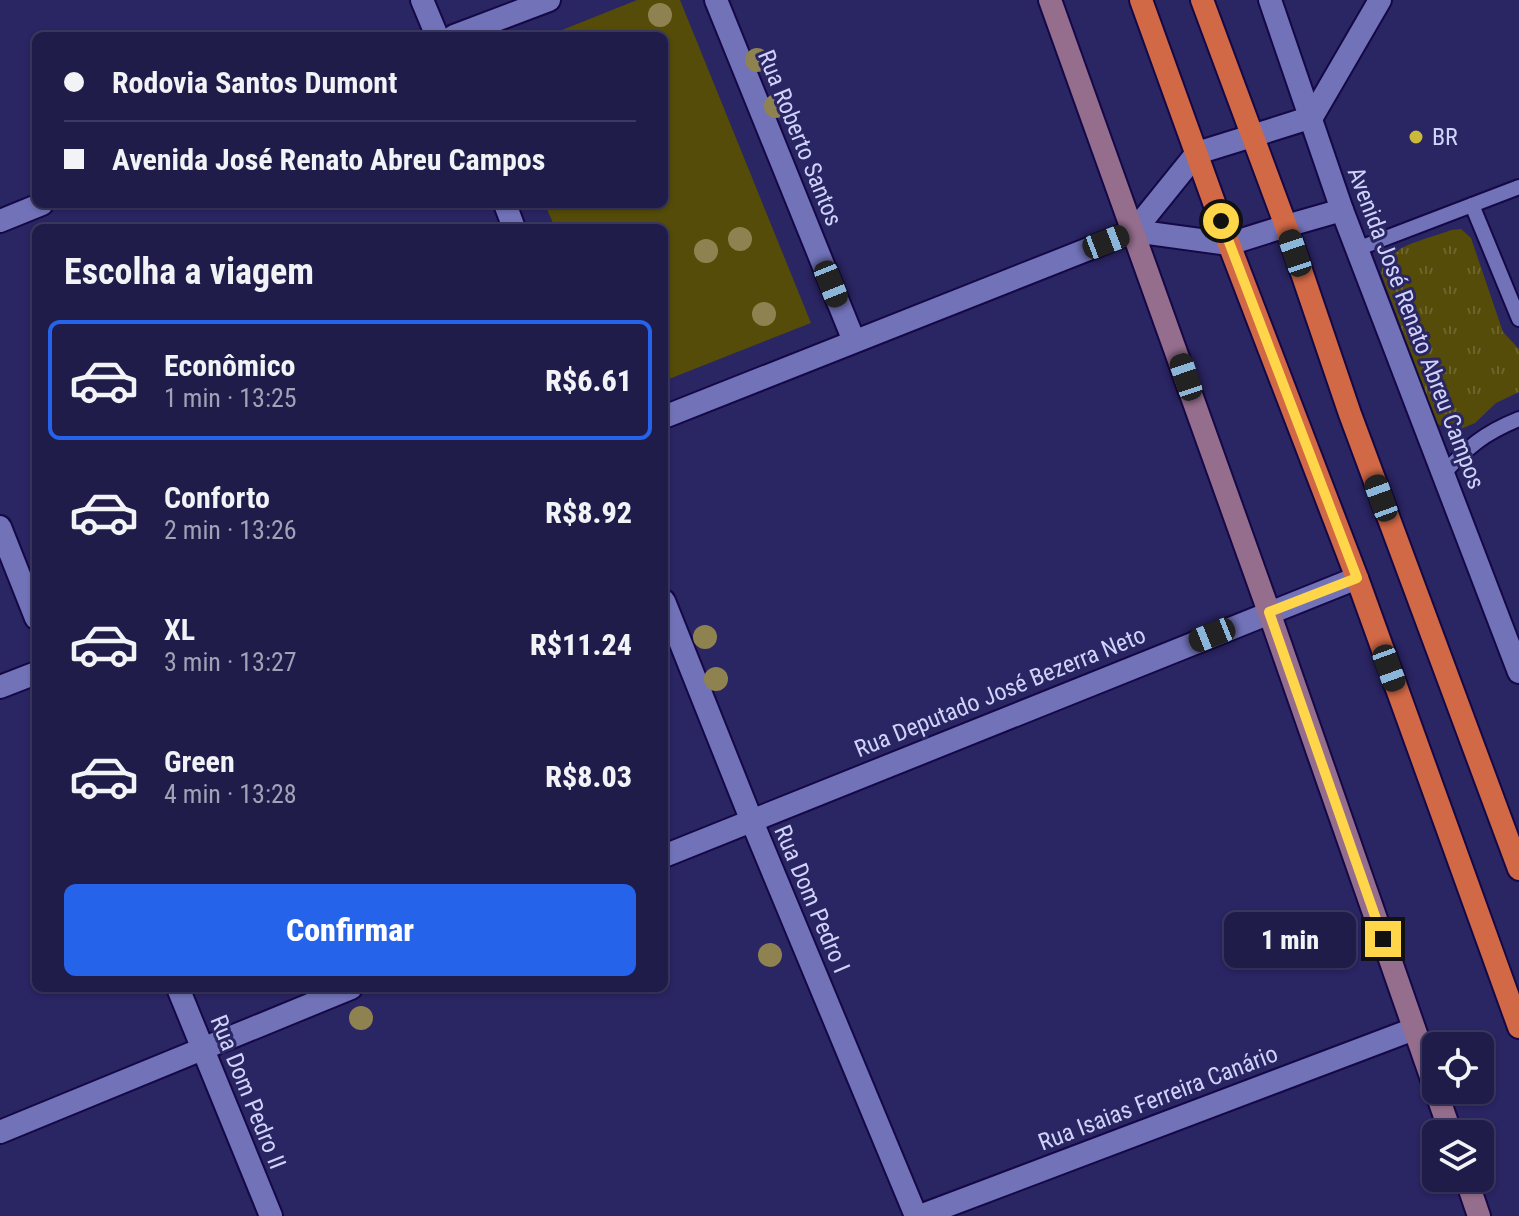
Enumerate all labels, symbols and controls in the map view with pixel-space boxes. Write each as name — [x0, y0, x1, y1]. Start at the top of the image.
street label: Rua Roberto Santos — [752, 46, 848, 230]
text: Rodovia Santos Dumont — [112, 65, 397, 100]
place label: BR — [1432, 123, 1458, 151]
marker: BR — [1407, 128, 1425, 146]
text: Avenida José Renato Abreu Campos — [112, 142, 545, 177]
street label: Avenida José Renato Abreu Campos — [1342, 163, 1490, 493]
route start — [1203, 203, 1239, 239]
car — [1079, 222, 1133, 262]
car — [1276, 226, 1314, 280]
text: Escolha a viagem — [64, 251, 314, 293]
car — [811, 257, 851, 311]
icon: car — [68, 344, 140, 416]
text: Econômico — [164, 348, 295, 383]
car — [1167, 350, 1205, 404]
text: R$6.61 — [545, 363, 632, 398]
text: 1 min · 13:25 — [164, 383, 297, 413]
car — [1362, 471, 1400, 525]
icon: car — [68, 476, 140, 548]
text: Conforto — [164, 480, 270, 515]
text: R$8.92 — [545, 495, 632, 530]
text: 2 min · 13:26 — [164, 515, 297, 545]
icon: car — [68, 608, 140, 680]
text: XL — [164, 612, 195, 647]
car — [1185, 615, 1239, 655]
street label: Rua Deputado José Bezerra Neto — [850, 621, 1150, 763]
text: R$11.24 — [530, 627, 632, 662]
car — [1370, 641, 1408, 695]
text: 3 min · 13:27 — [164, 647, 297, 677]
icon: car — [68, 740, 140, 812]
text: Green — [164, 744, 235, 779]
text: R$8.03 — [545, 759, 632, 794]
text: 4 min · 13:28 — [164, 779, 297, 809]
street label: Rua Dom Pedro I — [768, 821, 856, 977]
button: Confirmar — [64, 884, 636, 976]
callout: 1 min — [1223, 911, 1355, 967]
route end — [1365, 921, 1401, 957]
text: 1 min — [1261, 925, 1319, 955]
street label: Rua Dom Pedro II — [204, 1011, 292, 1173]
map controls — [1422, 1032, 1494, 1192]
button: locate — [1422, 1032, 1494, 1104]
street label: Rua Isaias Ferreira Canário — [1034, 1039, 1282, 1157]
button: layers — [1422, 1120, 1494, 1192]

